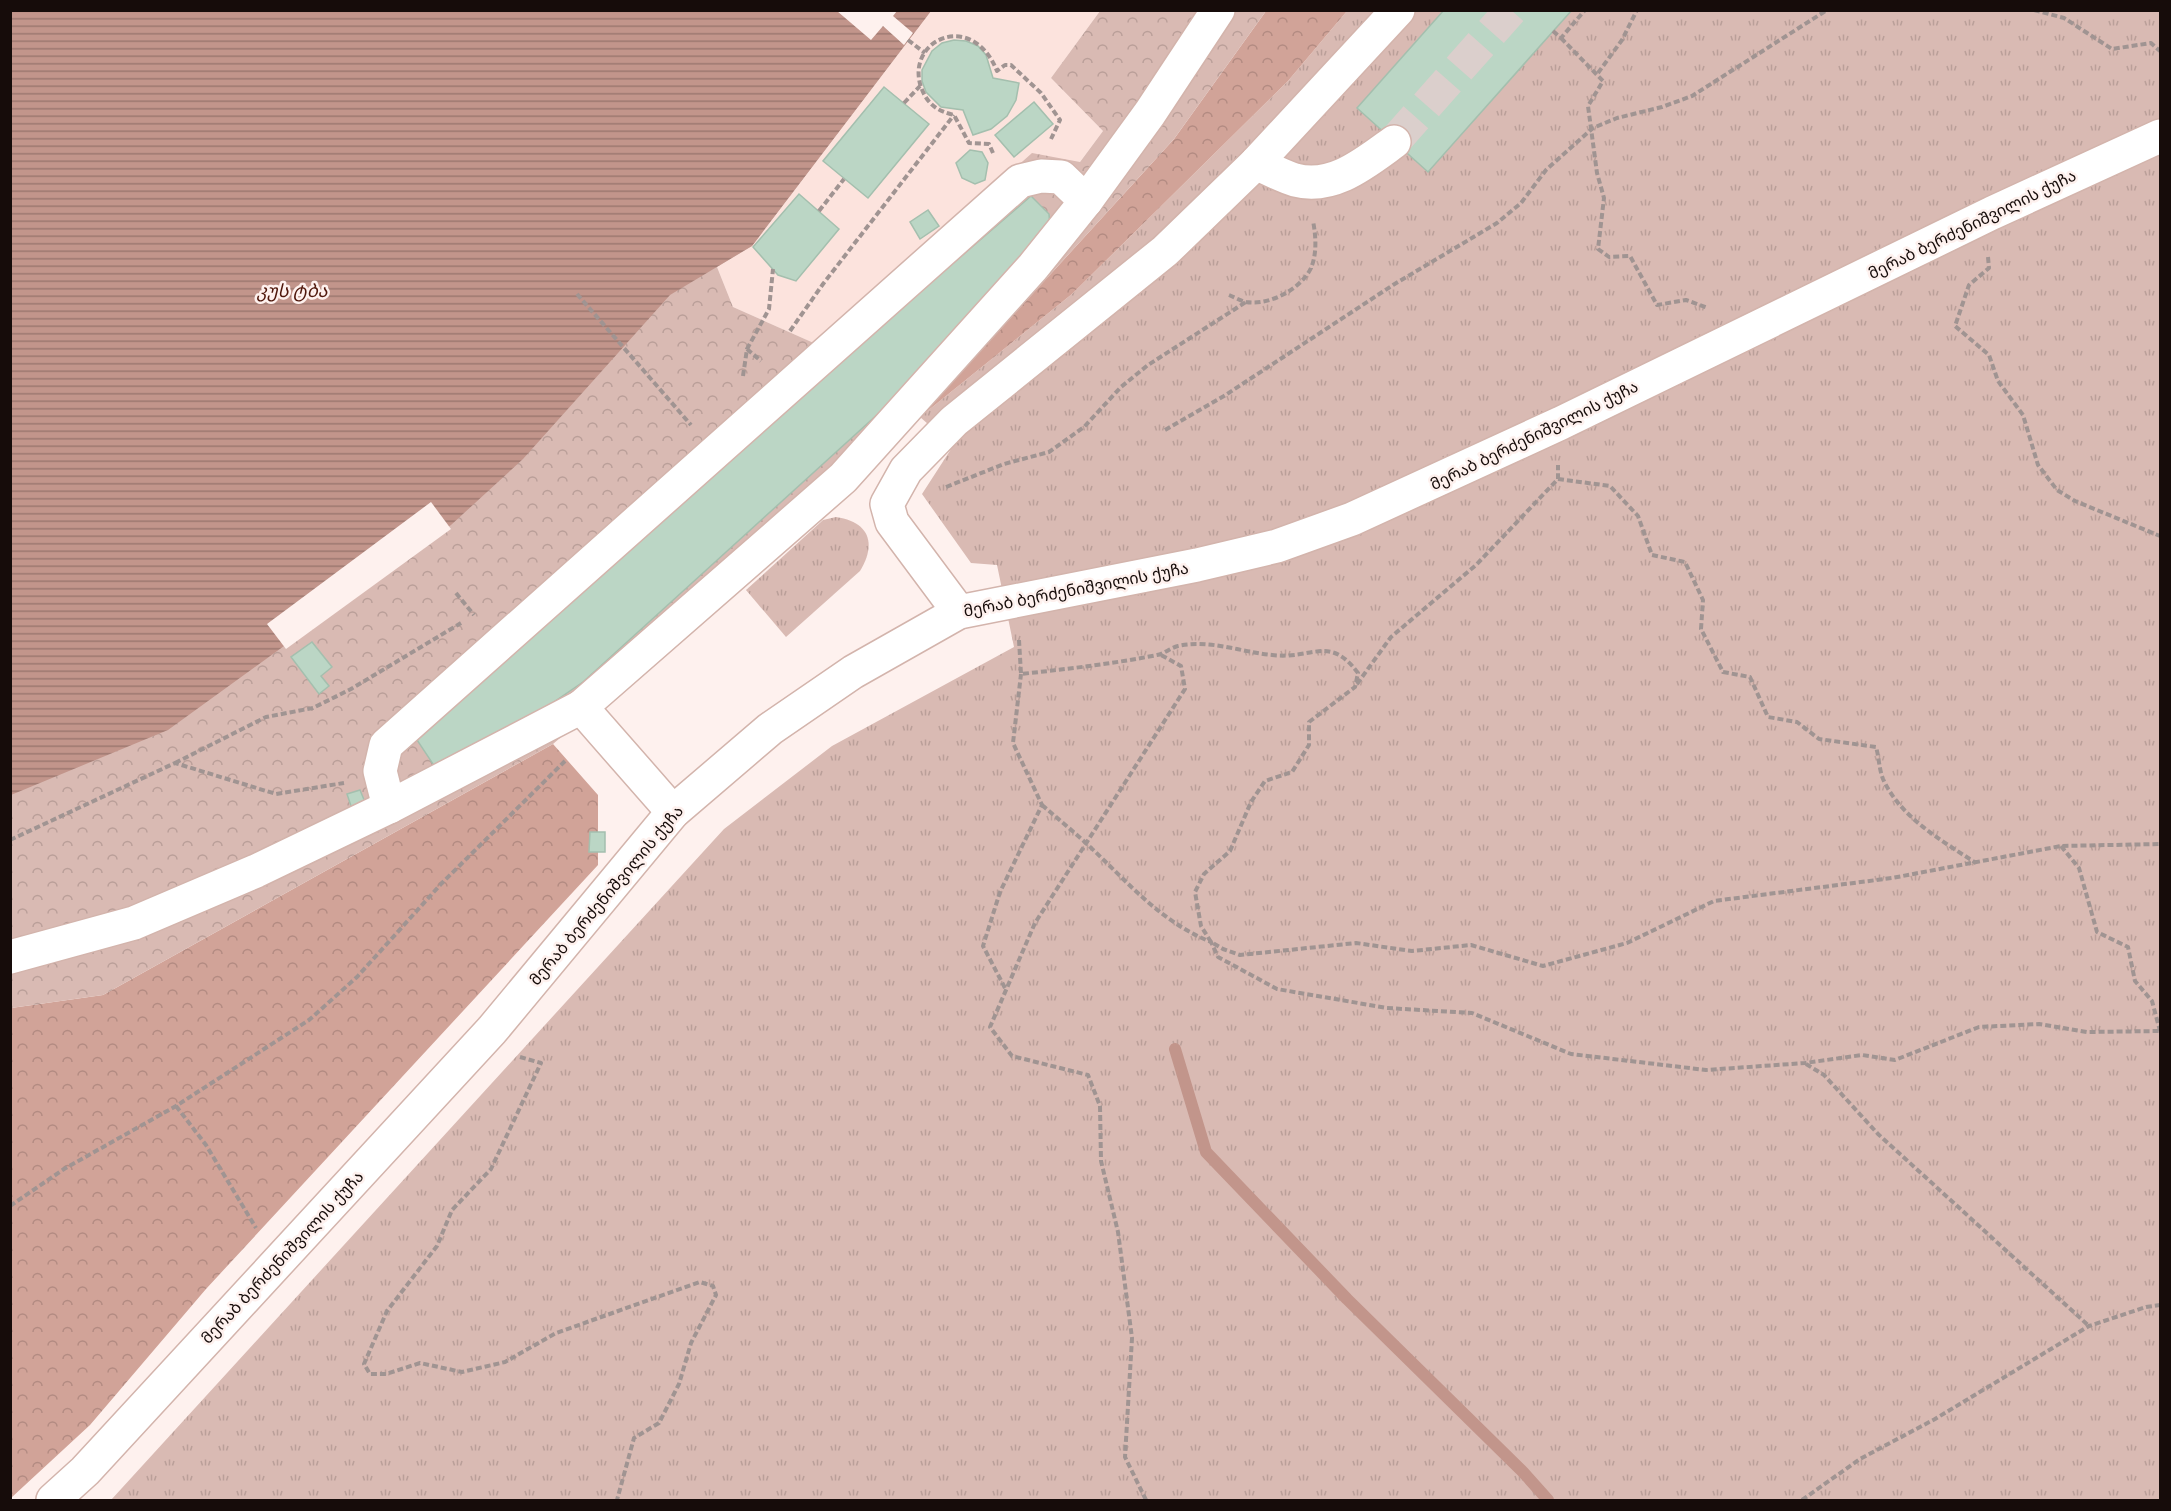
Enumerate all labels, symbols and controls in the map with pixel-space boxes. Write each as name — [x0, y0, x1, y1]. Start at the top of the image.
street label: მერაბ ბერძენიშვილის ქუჩა — [1865, 166, 2080, 284]
water label: კუს ტბა — [257, 280, 328, 302]
street label: მერაბ ბერძენიშვილის ქუჩა — [1427, 377, 1642, 495]
street label: მერაბ ბერძენიშვილის ქუჩა — [962, 558, 1190, 622]
street label: მერაბ ბერძენიშვილის ქუჩა — [526, 802, 688, 990]
street label: მერაბ ბერძენიშვილის ქუჩა — [197, 1167, 368, 1348]

